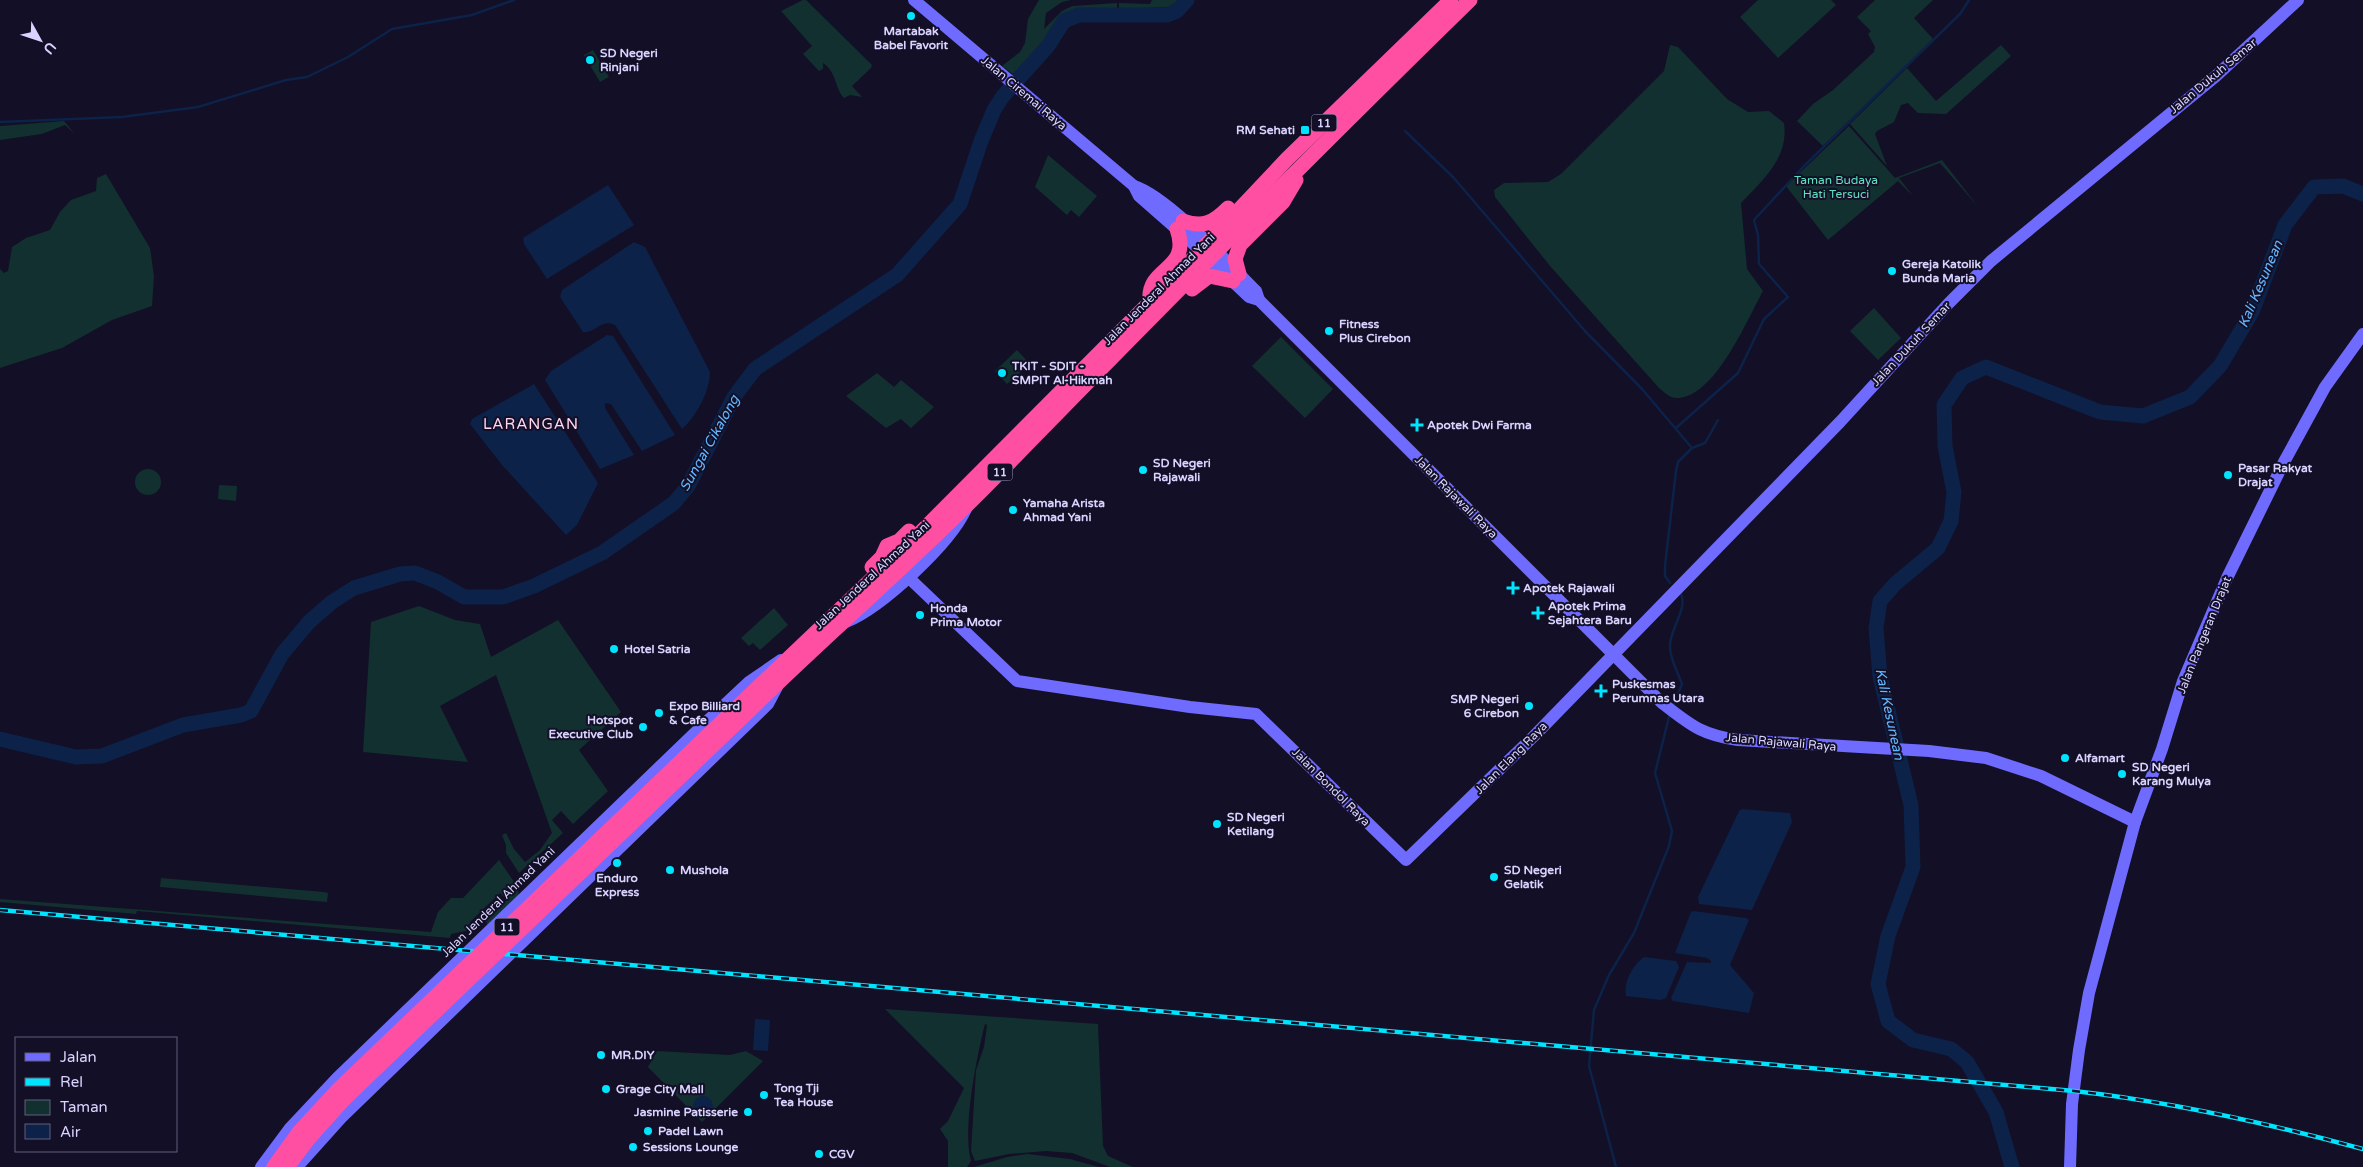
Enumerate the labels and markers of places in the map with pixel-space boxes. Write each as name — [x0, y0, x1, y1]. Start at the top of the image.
marker: Martabak Babel Favorit — [905, 10, 917, 22]
place label: Martabak Babel Favorit — [874, 24, 949, 52]
place label: SD Negeri Rinjani — [600, 46, 658, 75]
marker: SD Negeri Rinjani — [584, 54, 596, 66]
place label: RM Sehati — [1236, 123, 1295, 137]
marker: RM Sehati — [1299, 124, 1311, 136]
place label: Gereja Katolik Bunda Maria — [1902, 257, 1981, 285]
marker: Gereja Katolik Bunda Maria — [1886, 265, 1898, 277]
place label: Fitness Plus Cirebon — [1339, 317, 1411, 345]
marker: Fitness Plus Cirebon — [1323, 325, 1335, 337]
place label: TKIT - SDIT - SMPIT Al-Hikmah — [1011, 359, 1112, 387]
marker: TKIT - SDIT - SMPIT Al-Hikmah — [996, 367, 1008, 379]
place label: Apotek Dwi Farma — [1427, 418, 1532, 433]
marker: Apotek Dwi Farma — [1411, 419, 1423, 431]
place label: SD Negeri Rajawali — [1153, 456, 1211, 485]
place label: Pasar Rakyat Drajat — [2238, 461, 2313, 490]
marker: SD Negeri Rajawali — [1137, 464, 1149, 476]
marker: Pasar Rakyat Drajat — [2222, 469, 2234, 481]
place label: Yamaha Arista Ahmad Yani — [1023, 496, 1105, 524]
marker: Yamaha Arista Ahmad Yani — [1007, 504, 1019, 516]
place label: Apotek Rajawali — [1523, 581, 1615, 596]
marker: Apotek Rajawali — [1507, 582, 1519, 594]
place label: Apotek Prima Sejahtera Baru — [1548, 599, 1632, 628]
place label: Honda Prima Motor — [930, 601, 1002, 629]
marker: Apotek Prima Sejahtera Baru — [1532, 607, 1544, 619]
marker: Honda Prima Motor — [914, 609, 926, 621]
place label: Hotel Satria — [624, 642, 691, 656]
marker: Hotel Satria — [608, 643, 620, 655]
place label: Puskesmas Perumnas Utara — [1612, 677, 1704, 705]
marker: Puskesmas Perumnas Utara — [1594, 684, 1608, 698]
place label: SMP Negeri 6 Cirebon — [1451, 692, 1519, 720]
place label: Expo Billiard & Cafe — [669, 699, 740, 727]
marker: SMP Negeri 6 Cirebon — [1523, 700, 1535, 712]
marker: Expo Billiard & Cafe — [653, 707, 665, 719]
place label: Hotspot Executive Club — [549, 713, 633, 741]
marker: Hotspot Executive Club — [637, 721, 649, 733]
place label: Alfamart — [2075, 751, 2125, 765]
marker: Alfamart — [2059, 752, 2071, 764]
place label: SD Negeri Karang Mulya — [2132, 760, 2211, 789]
marker: SD Negeri Karang Mulya — [2116, 768, 2128, 780]
place label: SD Negeri Ketilang — [1227, 810, 1285, 839]
marker: SD Negeri Ketilang — [1211, 818, 1223, 830]
marker: Enduro Express — [611, 857, 623, 869]
place label: Mushola — [680, 863, 729, 877]
place label: SD Negeri Gelatik — [1504, 863, 1562, 891]
marker: Mushola — [664, 864, 676, 876]
place label: Enduro Express — [595, 871, 639, 900]
marker: SD Negeri Gelatik — [1488, 871, 1500, 883]
place label: MR.DIY — [611, 1048, 655, 1062]
marker: MR.DIY — [595, 1049, 607, 1061]
place label: Tong Tji Tea House — [773, 1081, 833, 1109]
place label: Grage City Mall — [616, 1082, 704, 1097]
marker: Grage City Mall — [600, 1083, 612, 1095]
marker: Tong Tji Tea House — [758, 1089, 770, 1101]
place label: Jasmine Patisserie — [633, 1105, 738, 1119]
marker: Jasmine Patisserie — [742, 1106, 754, 1118]
place label: Padel Lawn — [658, 1124, 723, 1138]
marker: Padel Lawn — [642, 1125, 654, 1137]
place label: Sessions Lounge — [643, 1140, 739, 1155]
marker: Sessions Lounge — [627, 1141, 639, 1153]
place label: CGV — [829, 1147, 855, 1161]
marker: CGV — [813, 1148, 825, 1160]

